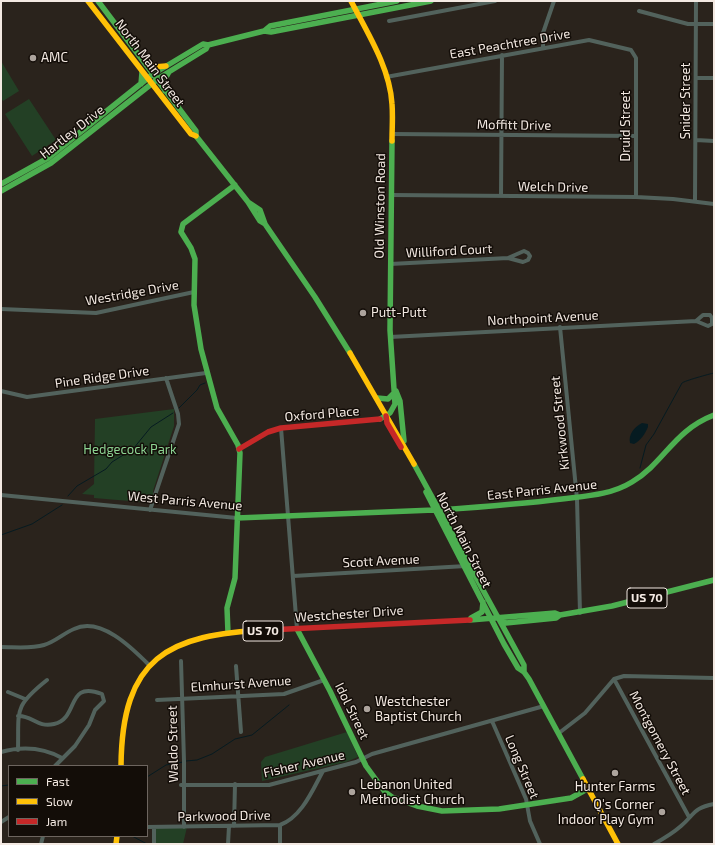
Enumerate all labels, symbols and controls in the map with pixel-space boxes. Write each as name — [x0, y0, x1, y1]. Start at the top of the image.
street label: North Main Street — [112, 16, 188, 110]
street label: East Peachtree Drive — [448, 26, 572, 62]
place label: AMC — [41, 50, 68, 66]
marker: AMC — [28, 53, 38, 63]
street label: Snider Street — [678, 63, 694, 139]
street label: Druid Street — [618, 91, 634, 161]
street label: Hartley Drive — [37, 102, 107, 162]
street label: Moffitt Drive — [477, 117, 551, 133]
street label: Old Winston Road — [371, 153, 389, 259]
street label: Welch Drive — [518, 179, 588, 195]
street label: Williford Court — [405, 241, 493, 261]
street label: Westridge Drive — [84, 277, 180, 309]
place label: Putt-Putt — [371, 305, 427, 321]
street label: Northpoint Avenue — [487, 307, 599, 329]
marker: Putt-Putt — [358, 308, 368, 318]
street label: Pine Ridge Drive — [54, 363, 150, 391]
street label: Kirkwood Street — [547, 375, 573, 471]
street label: Oxford Place — [284, 403, 360, 425]
park label: Hedgecock Park — [83, 442, 177, 458]
street label: East Parris Avenue — [486, 476, 598, 504]
street label: West Parris Avenue — [127, 488, 243, 514]
street label: North Main Street — [433, 489, 495, 591]
street label: Scott Avenue — [342, 551, 420, 571]
road number: US 70 — [627, 588, 667, 608]
street label: Westchester Drive — [294, 602, 404, 626]
road number: US 70 — [243, 621, 283, 641]
street label: Elmhurst Avenue — [190, 673, 292, 695]
street label: Idol Street — [332, 680, 372, 742]
street label: Montgomery Street — [626, 688, 694, 798]
place label: Westchester Baptist Church — [375, 694, 462, 725]
marker: Westchester Baptist Church — [362, 704, 372, 714]
street label: Waldo Street — [165, 705, 181, 783]
street label: Long Street — [502, 733, 542, 801]
street label: Fisher Avenue — [262, 747, 346, 781]
legend — [8, 765, 148, 837]
marker: Hunter Farms — [610, 768, 620, 778]
text: Fast — [46, 774, 69, 788]
place label: Lebanon United Methodist Church — [360, 777, 465, 808]
place label: Hunter Farms — [575, 779, 655, 795]
marker: Lebanon United Methodist Church — [347, 787, 357, 797]
text: Slow — [46, 794, 73, 808]
place label: Q's Corner Indoor Play Gym — [558, 797, 654, 828]
street label: Parkwood Drive — [177, 807, 271, 825]
marker: Q's Corner Indoor Play Gym — [657, 807, 667, 817]
text: Jam — [46, 814, 67, 828]

